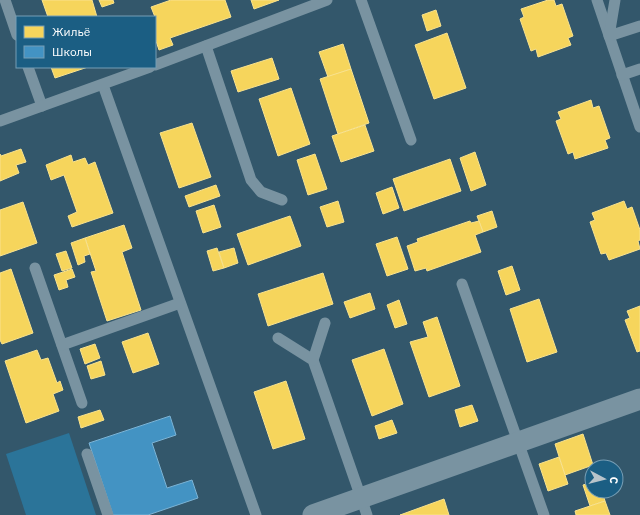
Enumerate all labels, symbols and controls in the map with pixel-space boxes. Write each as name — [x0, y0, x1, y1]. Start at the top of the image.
legend — [16, 16, 156, 68]
text: Жильё — [52, 24, 91, 39]
text: Школы — [52, 44, 92, 59]
north arrow — [584, 459, 624, 499]
text: С — [607, 476, 621, 485]

